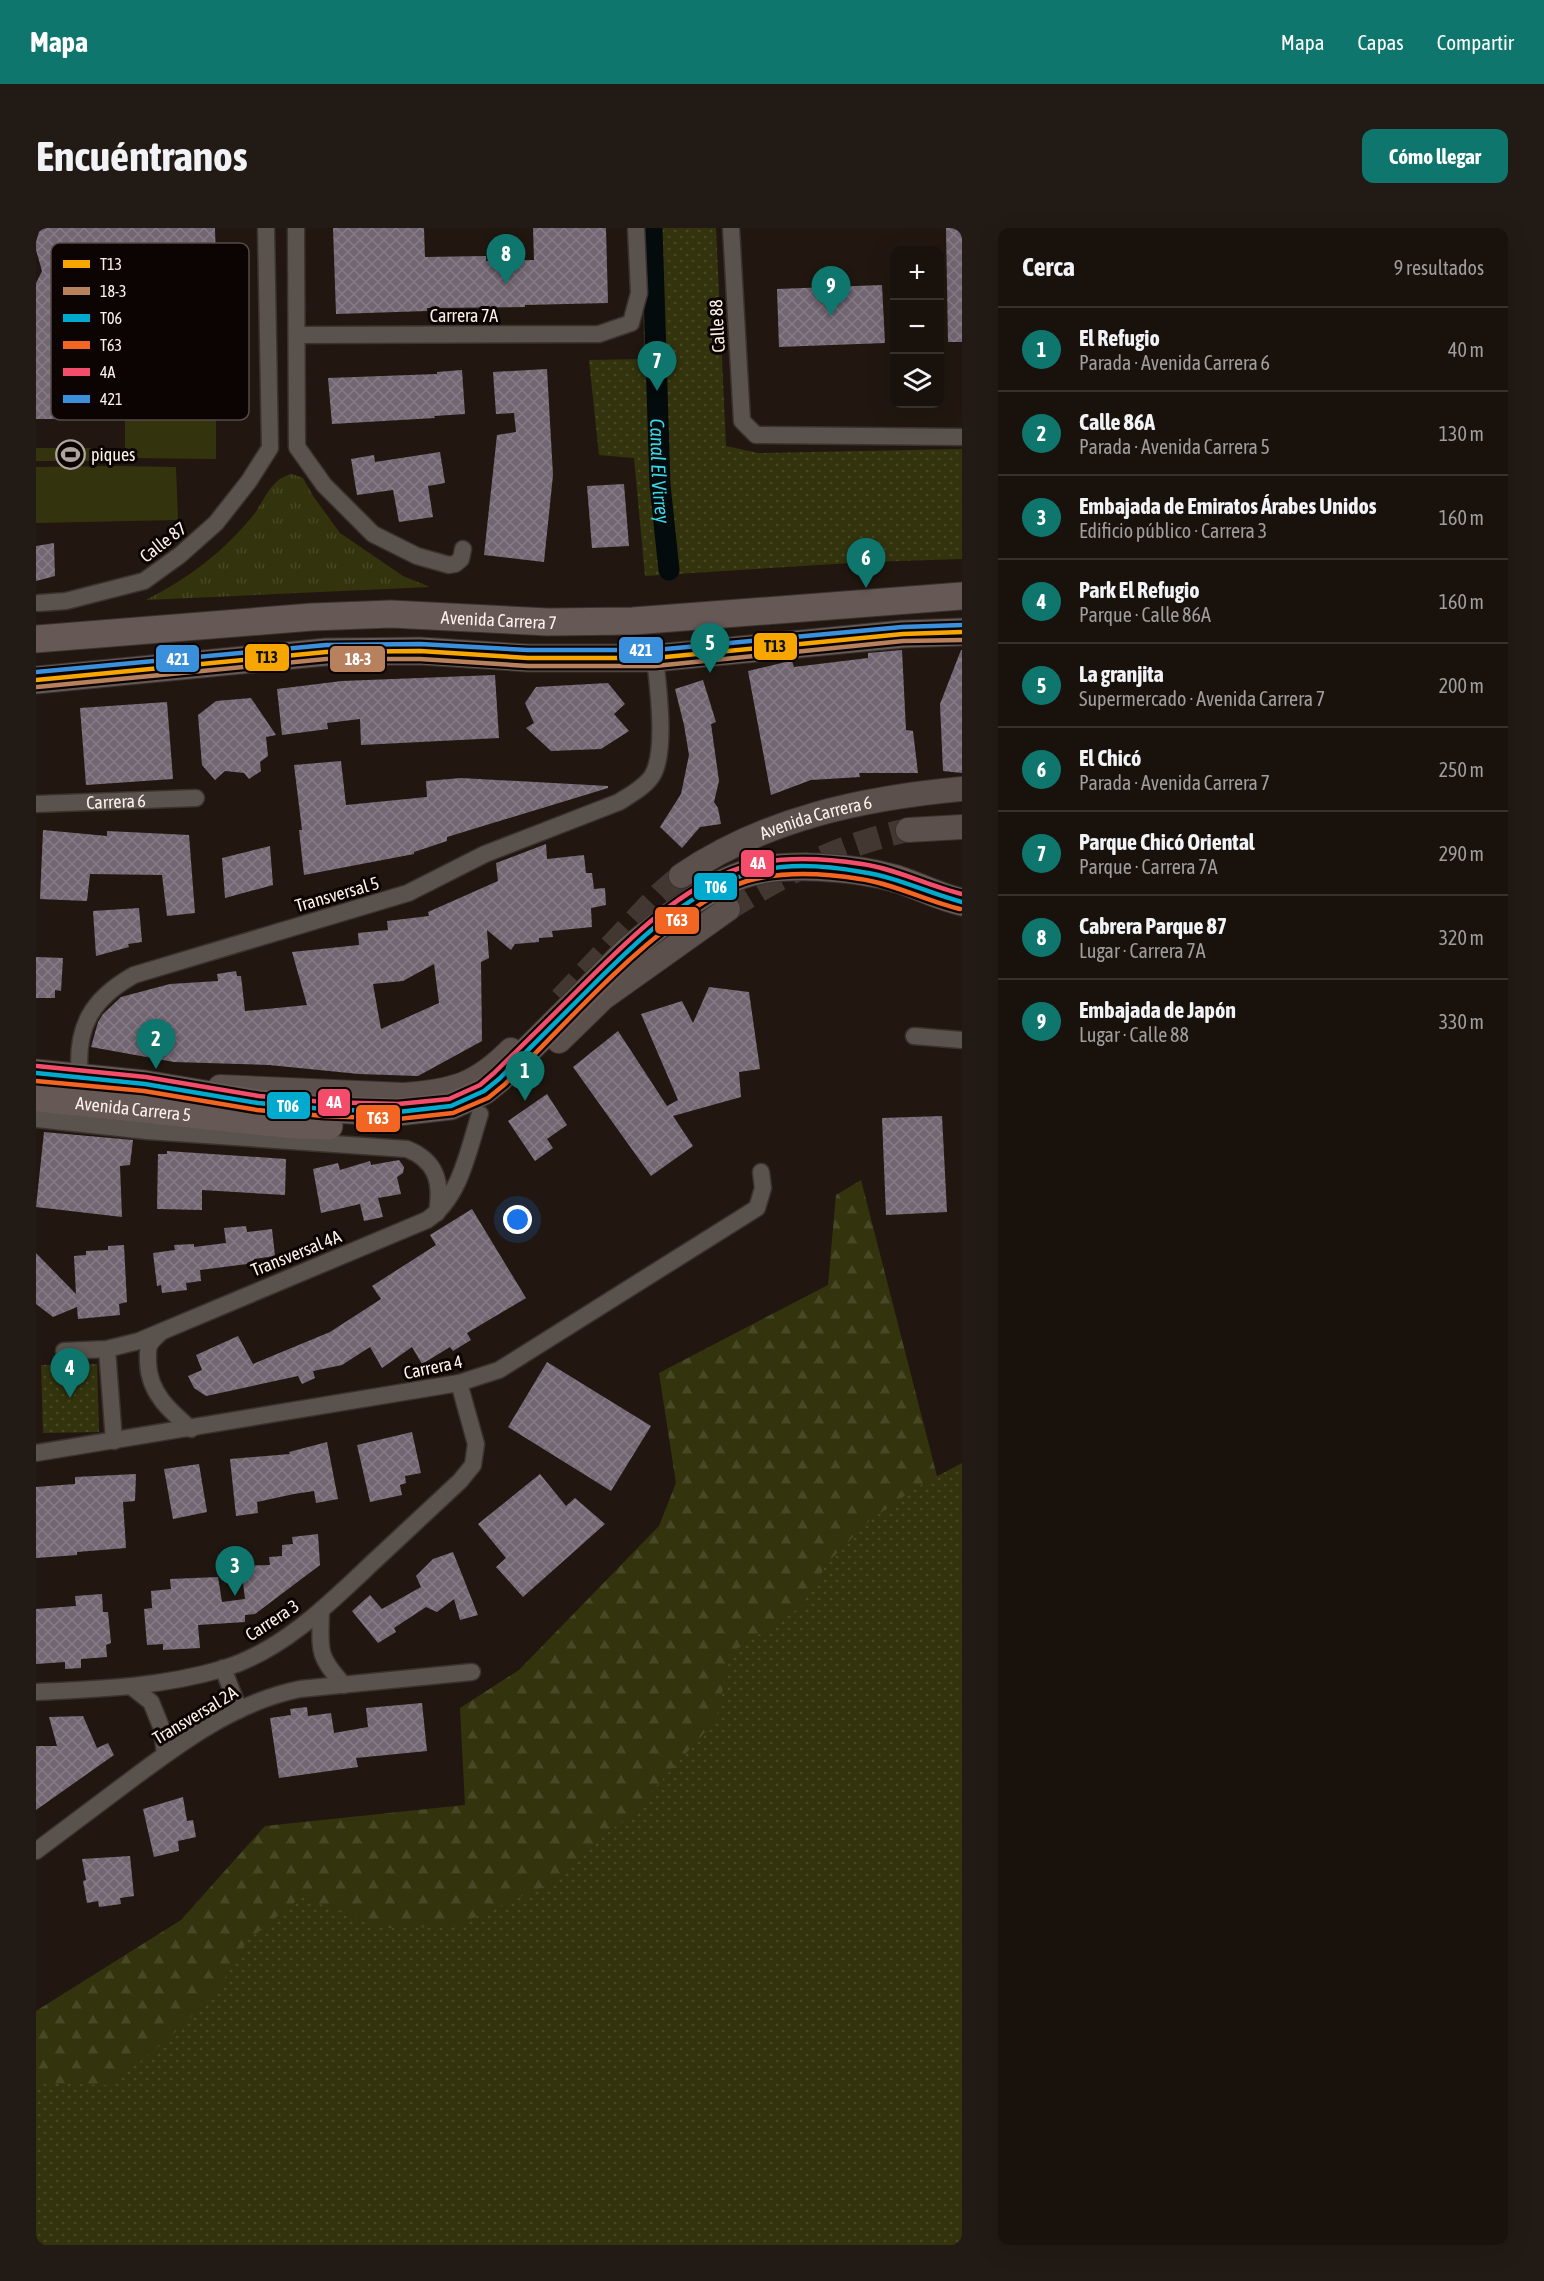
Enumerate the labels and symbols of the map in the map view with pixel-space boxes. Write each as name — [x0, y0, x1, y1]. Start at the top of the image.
pin: 8 — [486, 235, 526, 284]
legend — [51, 243, 249, 420]
text: T13 — [100, 255, 122, 273]
pin: 9 — [812, 266, 850, 316]
text: 18-3 — [100, 282, 127, 300]
street label: Calle 88 — [705, 299, 729, 353]
street label: Carrera 7A — [430, 305, 498, 326]
text: T06 — [100, 309, 122, 327]
text: T63 — [100, 336, 122, 354]
pin: 7 — [638, 342, 676, 391]
text: 4A — [100, 363, 116, 381]
text: 421 — [100, 390, 123, 408]
water label: Canal El Virrey — [646, 418, 676, 525]
sports icon: piques — [54, 438, 86, 470]
place label: piques — [91, 444, 135, 465]
street label: Calle 87 — [135, 517, 191, 567]
pin: 6 — [846, 538, 886, 588]
street label: Avenida Carrera 7 — [440, 606, 557, 633]
pin: 5 — [690, 624, 730, 673]
line badge: T13 — [753, 632, 798, 661]
line badge: 421 — [618, 636, 664, 664]
text: T13 — [764, 637, 786, 655]
text: 421 — [629, 641, 653, 659]
line badge: T13 — [244, 643, 290, 672]
line badge: 421 — [155, 644, 200, 673]
line badge: 18-3 — [329, 645, 386, 673]
text: T13 — [256, 648, 278, 666]
text: 421 — [166, 650, 190, 668]
text: 18-3 — [345, 650, 371, 668]
street label: Carrera 6 — [86, 789, 146, 813]
street label: Avenida Carrera 6 — [756, 791, 873, 843]
line badge: 4A — [740, 849, 775, 878]
text: 4A — [749, 854, 766, 872]
street label: Transversal 5 — [293, 872, 381, 916]
line badge: T06 — [693, 872, 738, 901]
text: T06 — [705, 878, 728, 896]
line badge: T63 — [654, 906, 700, 935]
text: T63 — [666, 911, 688, 929]
pin: 2 — [136, 1020, 176, 1069]
pin: 1 — [506, 1052, 544, 1101]
line badge: 4A — [317, 1088, 351, 1117]
line badge: T06 — [266, 1091, 311, 1120]
street label: Avenida Carrera 5 — [75, 1092, 192, 1125]
text: 4A — [325, 1093, 342, 1111]
text: T06 — [277, 1097, 300, 1115]
line badge: T63 — [355, 1104, 401, 1133]
text: T63 — [367, 1109, 389, 1127]
your location — [503, 1205, 532, 1234]
street label: Transversal 4A — [248, 1225, 344, 1281]
pin: 4 — [51, 1348, 90, 1398]
street label: Carrera 4 — [402, 1351, 464, 1383]
pin: 3 — [216, 1546, 254, 1596]
street label: Carrera 3 — [241, 1595, 303, 1645]
street label: Transversal 2A — [149, 1681, 241, 1749]

